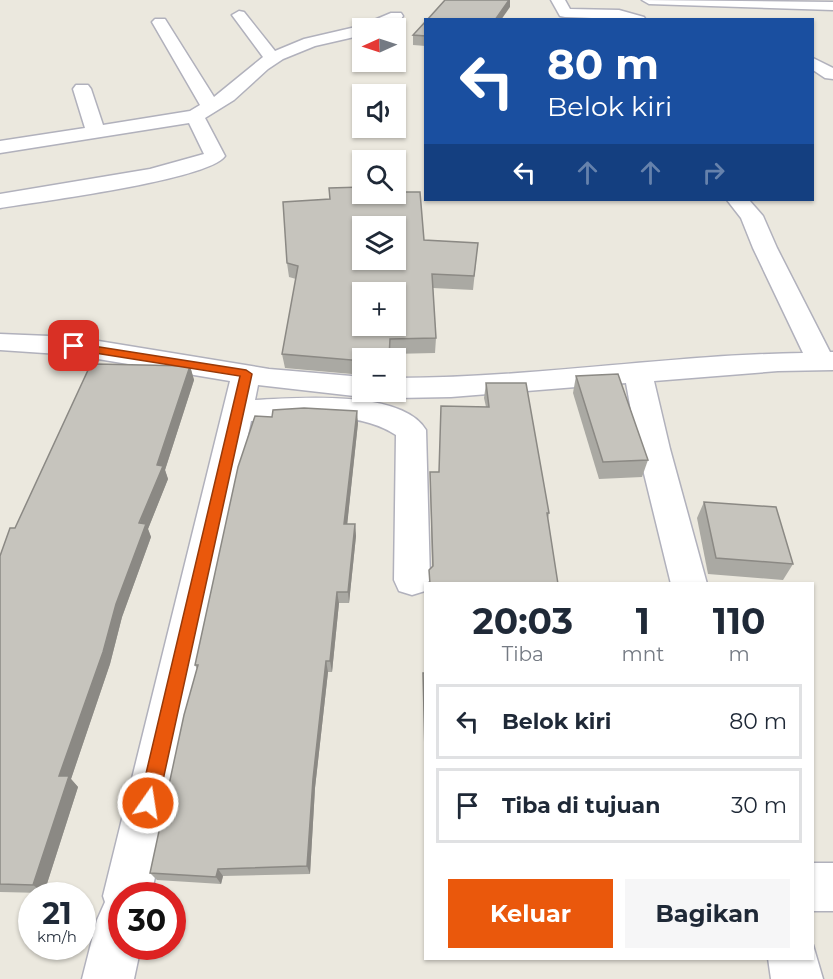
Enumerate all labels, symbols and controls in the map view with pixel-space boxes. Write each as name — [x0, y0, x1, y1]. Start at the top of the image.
north arrow — [352, 18, 406, 72]
map controls — [352, 18, 406, 402]
text: 80 m — [547, 38, 659, 90]
icon: left — [448, 42, 526, 120]
button: sound — [352, 84, 406, 138]
text: Belok kiri — [547, 90, 672, 123]
button: search — [352, 150, 406, 204]
icon: left — [508, 156, 541, 189]
icon: ahead — [571, 156, 604, 189]
icon: ahead — [634, 156, 667, 189]
icon: right — [697, 156, 730, 189]
button: layers — [352, 216, 406, 270]
button: + — [352, 282, 406, 336]
pin — [48, 320, 99, 371]
icon: arrive — [57, 329, 90, 362]
button: − — [352, 348, 406, 402]
text: 20:03 — [472, 599, 573, 643]
text: 1 — [636, 599, 650, 643]
text: 110 — [713, 599, 766, 643]
text: Tiba — [502, 642, 544, 666]
text: mnt — [621, 642, 664, 666]
text: m — [729, 642, 750, 666]
icon: left — [451, 705, 484, 738]
text: Belok kiri — [502, 708, 611, 735]
text: 80 m — [729, 708, 787, 735]
position arrow — [116, 771, 180, 835]
icon: arrive — [451, 789, 484, 822]
text: Tiba di tujuan — [502, 792, 660, 819]
text: 30 m — [731, 792, 787, 819]
button: Keluar — [448, 879, 613, 948]
button: Bagikan — [625, 879, 790, 948]
speed limit sign: 30 — [108, 882, 186, 960]
text: 21 — [42, 895, 72, 932]
text: km/h — [37, 927, 77, 946]

